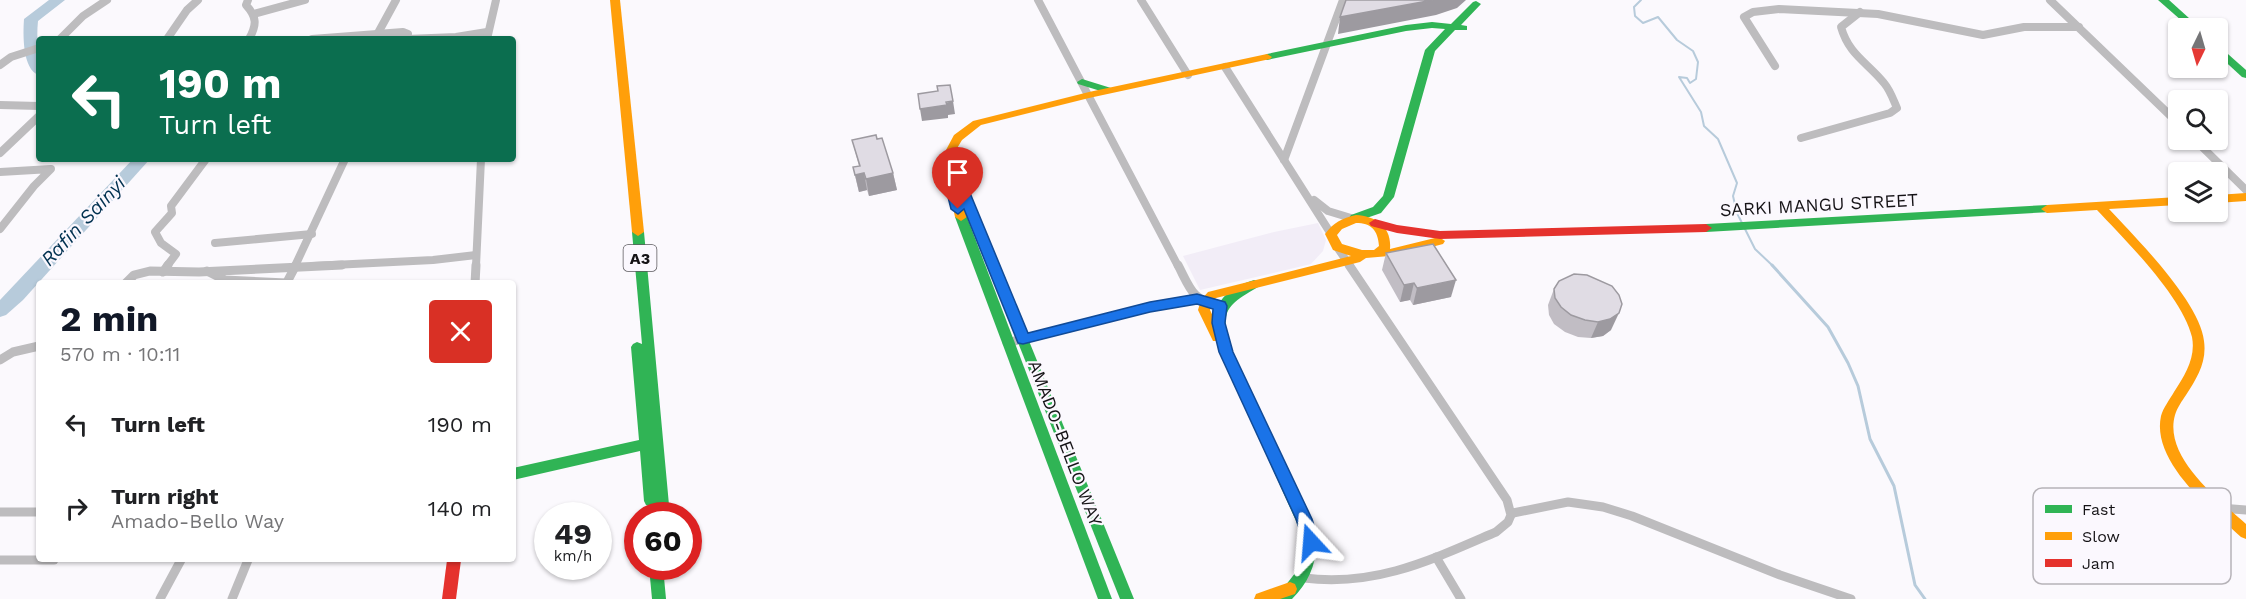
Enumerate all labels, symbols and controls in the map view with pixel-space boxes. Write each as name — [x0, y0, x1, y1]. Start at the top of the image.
north arrow — [2168, 18, 2228, 78]
map controls — [2168, 18, 2228, 222]
text: 190 m — [159, 59, 282, 108]
icon: left — [60, 60, 138, 138]
button: search — [2168, 90, 2228, 150]
text: Turn left — [159, 109, 271, 141]
pin — [932, 147, 983, 209]
icon: arrive — [941, 156, 974, 189]
button: layers — [2168, 162, 2228, 222]
water label: Rafin Sainyi — [36, 171, 131, 271]
street label: SARKI MANGU STREET — [1719, 189, 1919, 220]
road number: A3 — [624, 245, 656, 271]
text: 2 min — [60, 298, 158, 340]
button: close — [429, 300, 492, 363]
text: 570 m · 10:11 — [60, 342, 180, 366]
street label: AMADO-BELLO WAY — [1024, 357, 1107, 529]
icon: left — [60, 408, 93, 441]
text: Turn left — [111, 412, 205, 437]
text: 190 m — [428, 412, 492, 437]
text: Turn right — [111, 484, 218, 509]
legend — [2033, 488, 2231, 584]
icon: right — [60, 492, 93, 525]
text: 140 m — [428, 496, 492, 521]
text: Fast — [2082, 500, 2115, 519]
speed limit sign: 60 — [624, 502, 702, 580]
text: Amado-Bello Way — [111, 509, 284, 533]
position arrow — [1279, 510, 1343, 574]
text: 49 — [554, 516, 592, 551]
text: Slow — [2082, 527, 2120, 546]
text: km/h — [554, 547, 592, 565]
text: Jam — [2082, 554, 2115, 573]

